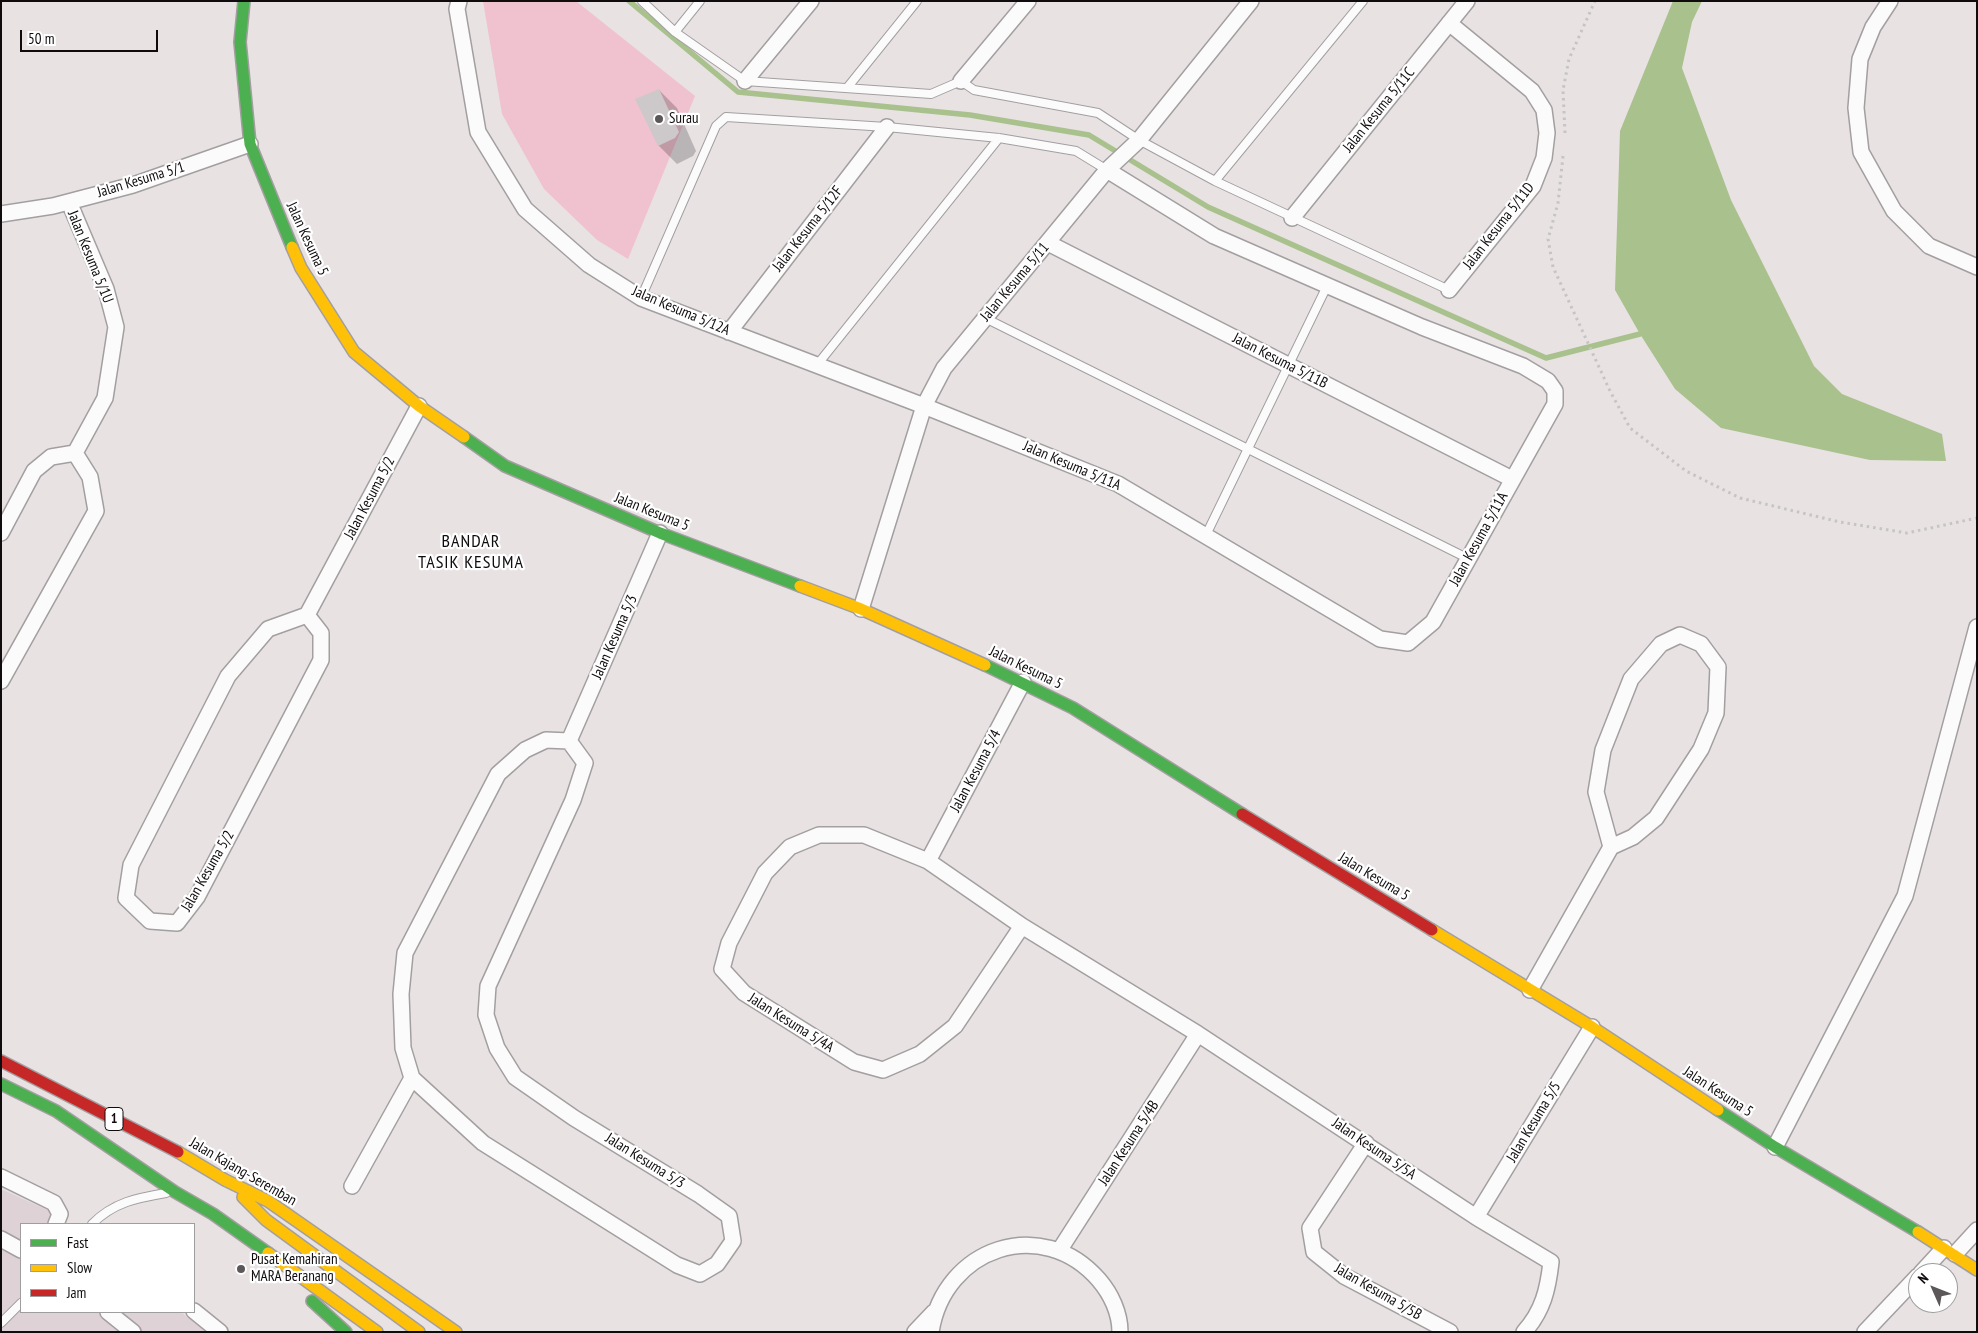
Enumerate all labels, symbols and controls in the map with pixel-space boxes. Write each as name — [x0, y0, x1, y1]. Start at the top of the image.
scale bar — [22, 20, 160, 52]
text: 50 m — [28, 29, 54, 48]
street label: Jalan Kesuma 5/11C — [1339, 64, 1419, 156]
place label: Surau — [669, 110, 699, 128]
marker: Surau — [653, 113, 665, 125]
street label: Jalan Kesuma 5/1 — [95, 158, 187, 202]
street label: Jalan Kesuma 5/11D — [1460, 179, 1538, 273]
street label: Jalan Kesuma 5/12F — [769, 183, 847, 275]
street label: Jalan Kesuma 5 — [282, 199, 332, 279]
street label: Jalan Kesuma 5/1U — [63, 208, 117, 306]
street label: Jalan Kesuma 5/11 — [977, 239, 1053, 325]
street label: Jalan Kesuma 5/12A — [630, 282, 732, 340]
street label: Jalan Kesuma 5/11B — [1230, 329, 1330, 393]
street label: Jalan Kesuma 5/11A — [1021, 437, 1123, 495]
street label: Jalan Kesuma 5/2 — [341, 454, 399, 542]
street label: Jalan Kesuma 5 — [612, 489, 692, 535]
street label: Jalan Kesuma 5/11A — [1446, 489, 1512, 589]
district label: BANDAR TASIK KESUMA — [417, 531, 525, 574]
street label: Jalan Kesuma 5/3 — [588, 592, 642, 682]
street label: Jalan Kesuma 5 — [986, 643, 1066, 693]
street label: Jalan Kesuma 5/4 — [947, 727, 1005, 815]
street label: Jalan Kesuma 5/2 — [178, 827, 238, 915]
street label: Jalan Kesuma 5 — [1335, 849, 1413, 905]
street label: Jalan Kesuma 5/4A — [745, 990, 837, 1056]
street label: Jalan Kesuma 5 — [1680, 1063, 1756, 1121]
street label: Jalan Kesuma 5/5 — [1503, 1079, 1565, 1165]
street label: Jalan Kesuma 5/4B — [1095, 1097, 1163, 1189]
road number: 1 — [105, 1108, 123, 1130]
street label: Jalan Kesuma 5/5A — [1329, 1114, 1419, 1184]
street label: Jalan Kesuma 5/3 — [602, 1129, 688, 1193]
street label: Jalan Kajang-Seremban — [186, 1134, 300, 1210]
legend — [20, 1223, 195, 1313]
text: Fast — [67, 1233, 88, 1252]
place label: Pusat Kemahiran MARA Beranang — [251, 1251, 338, 1286]
text: Slow — [67, 1258, 92, 1277]
street label: Jalan Kesuma 5/5B — [1331, 1260, 1425, 1324]
marker: Pusat Kemahiran MARA Beranang — [235, 1263, 247, 1275]
north arrow — [1908, 1263, 1958, 1313]
text: N — [1914, 1269, 1932, 1287]
text: Jam — [67, 1283, 86, 1302]

